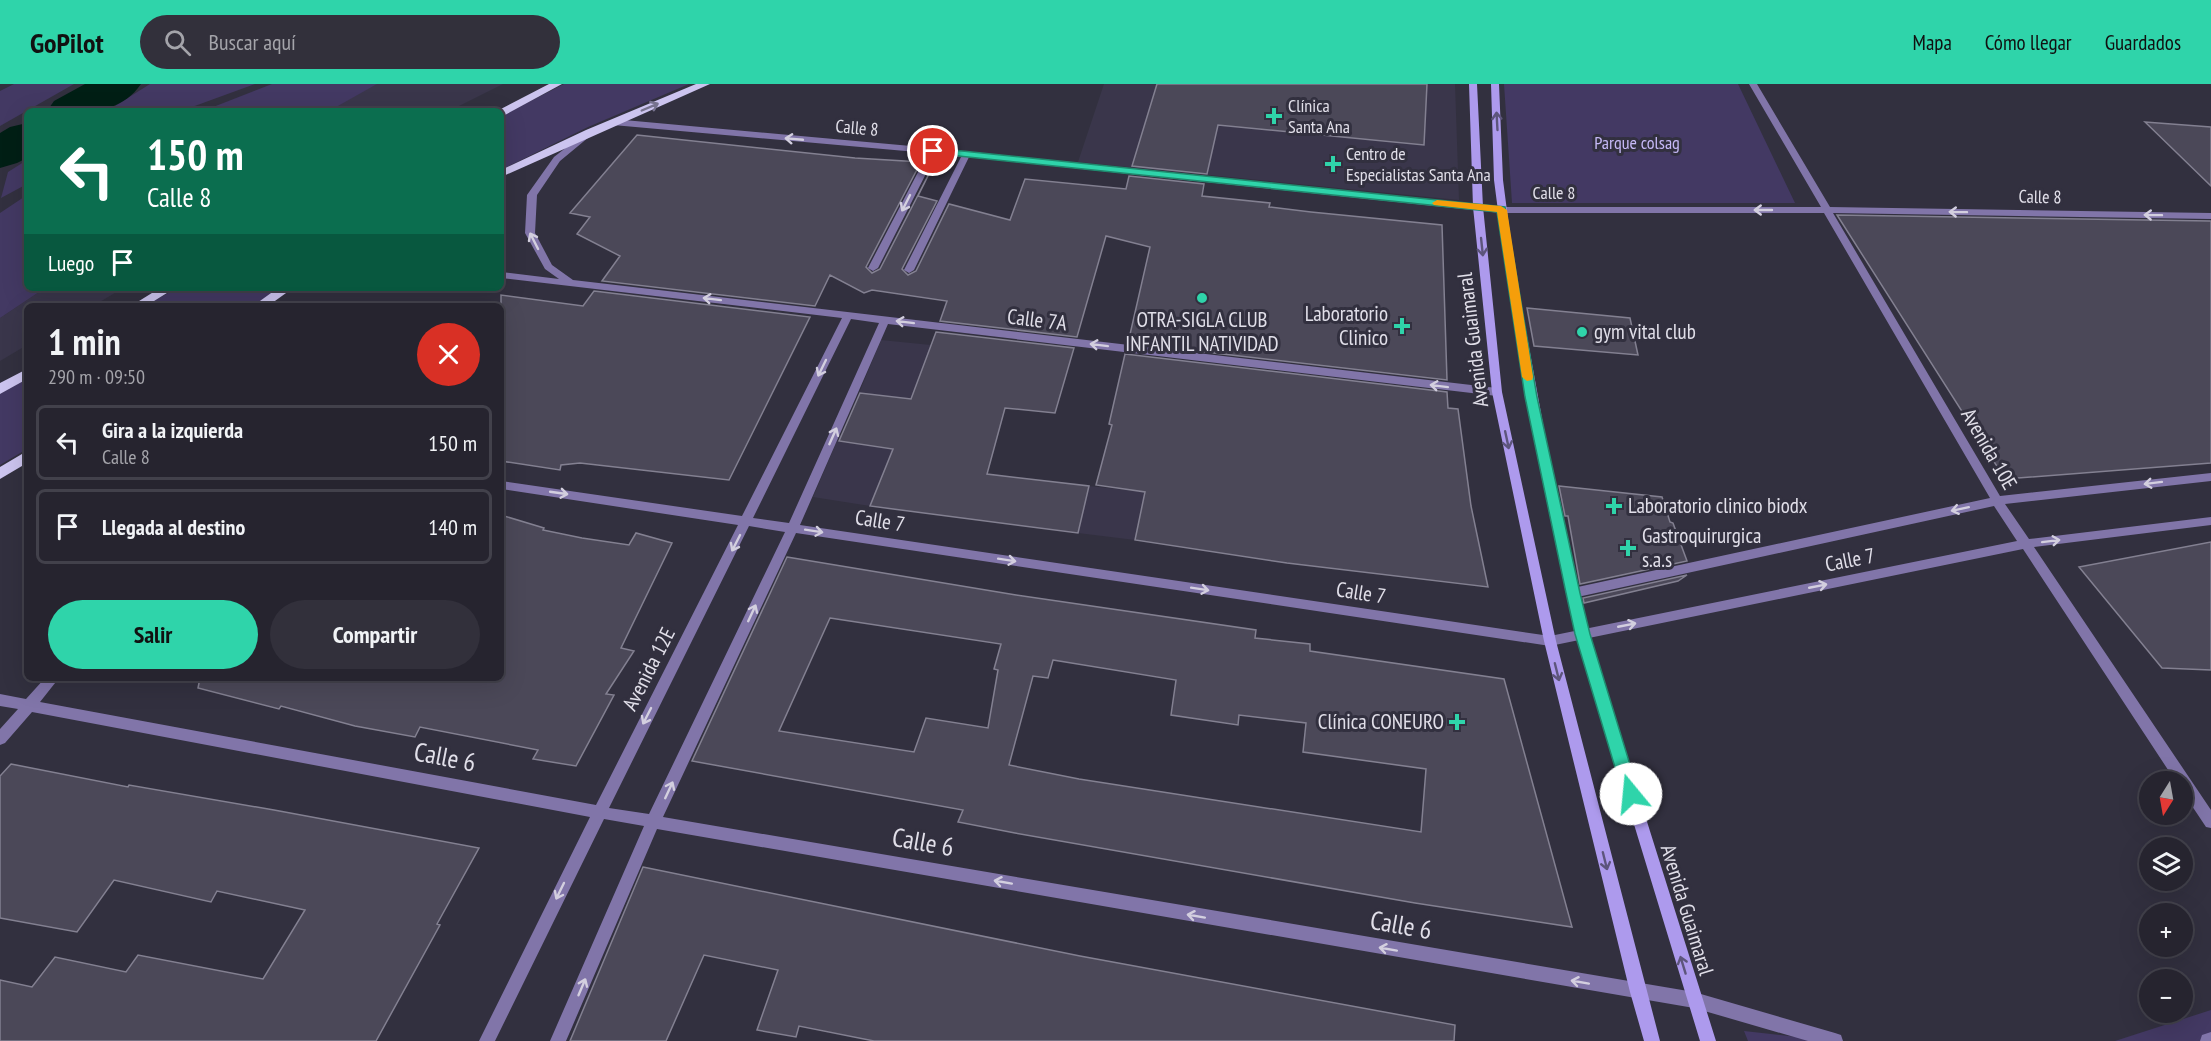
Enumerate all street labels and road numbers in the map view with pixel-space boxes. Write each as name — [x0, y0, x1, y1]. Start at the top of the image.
street label: Calle 8 — [835, 114, 879, 141]
street label: Calle 8 — [1533, 181, 1575, 204]
street label: Calle 8 — [2018, 185, 2062, 208]
street label: Avenida Guaimaral — [1451, 271, 1494, 409]
street label: Calle 7A — [1006, 302, 1068, 337]
street label: Avenida 10E — [1955, 403, 2024, 494]
street label: Calle 7 — [853, 503, 907, 538]
street label: Calle 7 — [1823, 541, 1877, 578]
street label: Calle 7 — [1334, 575, 1388, 610]
street label: Avenida 12E — [616, 623, 681, 715]
street label: Calle 6 — [411, 734, 479, 779]
street label: Calle 6 — [890, 820, 957, 863]
street label: Avenida Guaimaral — [1655, 841, 1720, 979]
street label: Calle 6 — [1368, 903, 1435, 946]

